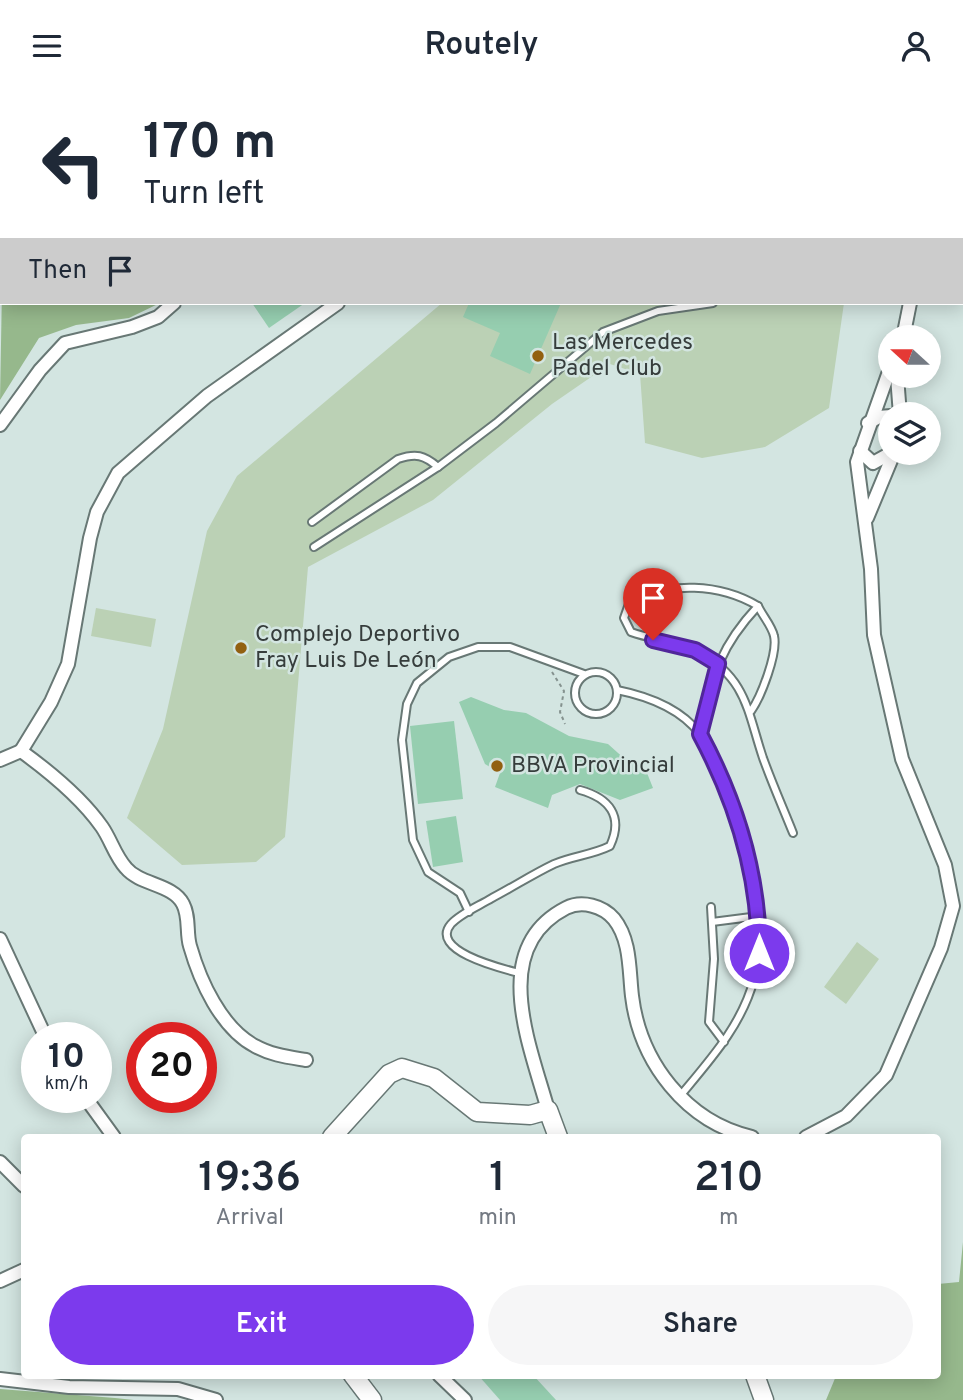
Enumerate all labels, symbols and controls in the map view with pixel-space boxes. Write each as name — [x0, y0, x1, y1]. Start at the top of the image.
text: Routely — [424, 26, 539, 66]
icon: menu — [28, 27, 66, 65]
icon: person — [897, 27, 935, 65]
text: 170 m — [143, 114, 276, 176]
icon: left — [28, 119, 119, 210]
text: Turn left — [143, 175, 264, 215]
icon: arrive — [101, 252, 139, 290]
text: Then — [28, 255, 87, 288]
north arrow — [878, 325, 942, 389]
map controls — [878, 325, 941, 465]
place label: Las Mercedes Padel Club — [552, 329, 693, 384]
marker: Las Mercedes Padel Club — [530, 348, 546, 364]
button: layers — [878, 402, 941, 465]
pin — [623, 568, 683, 640]
icon: arrive — [634, 579, 672, 617]
place label: Complejo Deportivo Fray Luis De León — [255, 621, 460, 676]
marker: Complejo Deportivo Fray Luis De León — [233, 640, 249, 656]
place label: BBVA Provincial — [511, 752, 675, 781]
marker: BBVA Provincial — [489, 758, 505, 774]
position arrow — [722, 916, 796, 990]
speed limit sign: 20 — [126, 1022, 217, 1113]
text: 10 — [48, 1036, 85, 1080]
text: km/h — [45, 1073, 88, 1096]
text: 19:36 — [198, 1153, 301, 1206]
text: 1 — [489, 1153, 506, 1206]
text: 210 — [694, 1153, 764, 1206]
text: Arrival — [215, 1204, 284, 1233]
text: min — [478, 1204, 517, 1233]
text: m — [719, 1204, 739, 1233]
button: Exit — [49, 1285, 474, 1365]
button: Share — [488, 1285, 913, 1365]

